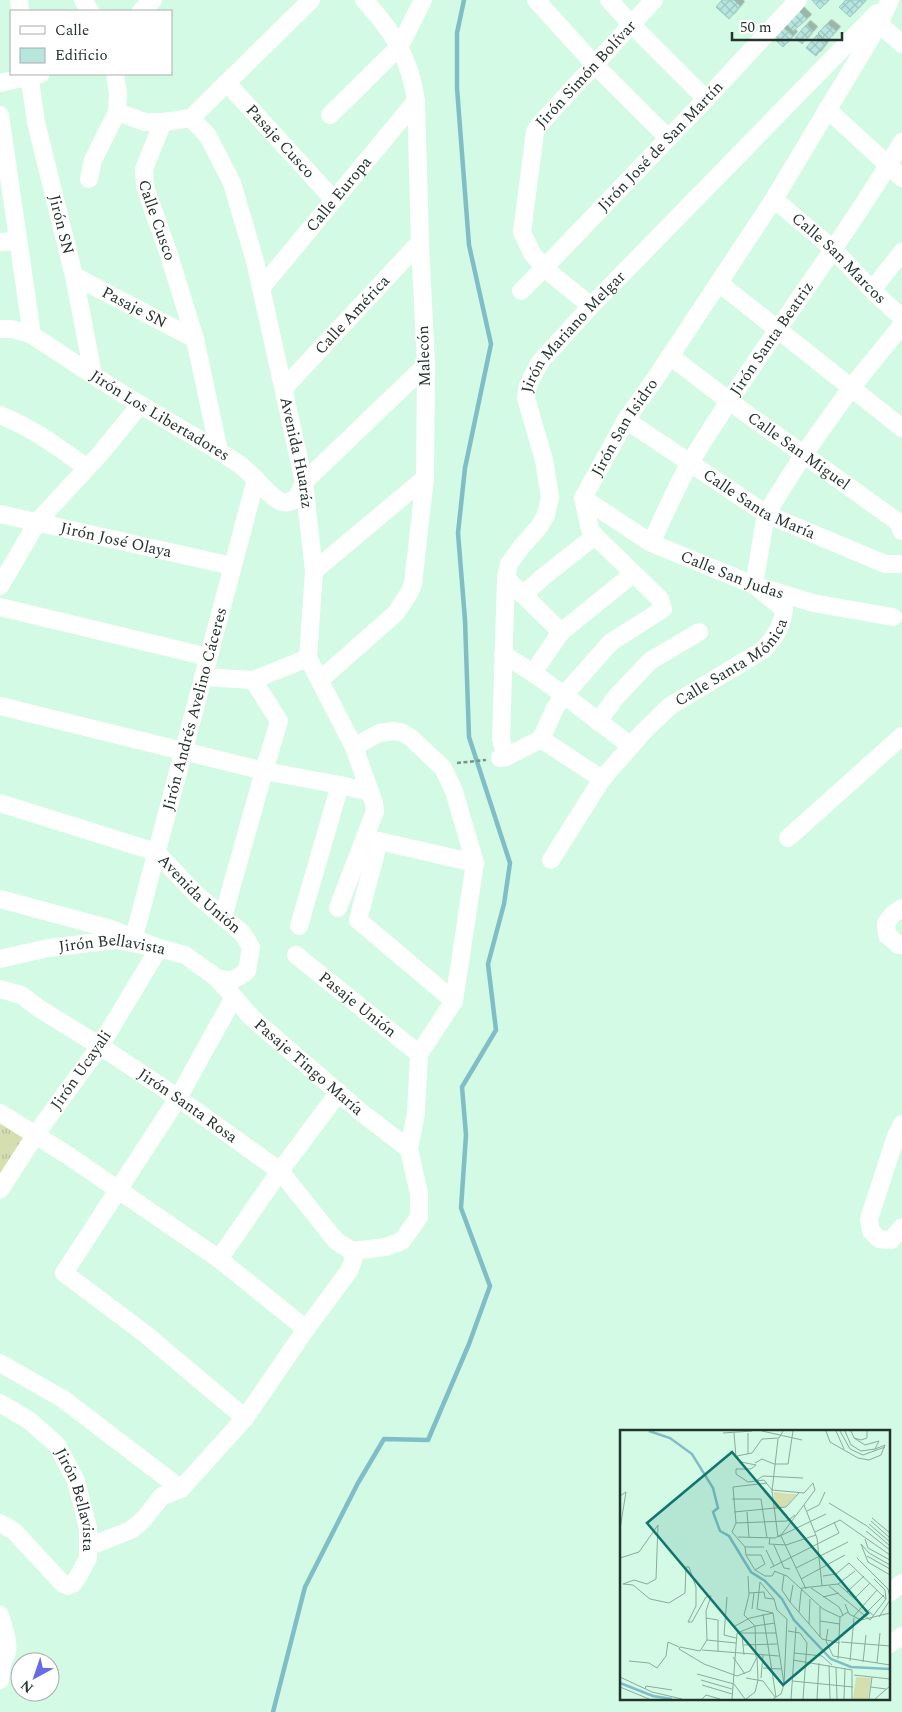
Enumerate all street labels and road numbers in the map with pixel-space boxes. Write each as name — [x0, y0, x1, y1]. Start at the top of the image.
street label: Jirón Simón Bolívar — [530, 15, 642, 134]
street label: Jirón José de San Martín — [592, 76, 729, 217]
street label: Pasaje Cusco — [240, 99, 321, 184]
street label: Calle Europa — [300, 151, 378, 237]
street label: Calle Cusco — [133, 179, 182, 264]
street label: Jirón SN — [42, 192, 80, 257]
street label: Calle San Marcos — [786, 207, 892, 310]
street label: Jirón Mariano Melgar — [515, 265, 631, 394]
street label: Calle América — [309, 270, 395, 360]
street label: Jirón Santa Beatriz — [724, 276, 820, 401]
street label: Pasaje SN — [97, 280, 171, 334]
street label: Malecón — [411, 325, 437, 387]
street label: Jirón Los Libertadores — [85, 364, 234, 467]
street label: Jirón San Isidro — [585, 373, 664, 481]
street label: Avenida Huaráz — [273, 394, 319, 510]
street label: Calle San Miguel — [743, 406, 855, 496]
street label: Calle Santa María — [698, 463, 819, 546]
street label: Jirón José Olaya — [58, 516, 174, 564]
street label: Calle San Judas — [677, 544, 787, 605]
street label: Jirón Andrés Avelino Cáceres — [156, 605, 233, 813]
street label: Calle Santa Mónica — [670, 615, 794, 712]
street label: Avenida Unión — [152, 849, 246, 939]
street label: Jirón Bellavista — [57, 928, 169, 961]
street label: Pasaje Unión — [313, 966, 402, 1043]
street label: Pasaje Tingo María — [249, 1013, 369, 1121]
street label: Jirón Ucayali — [45, 1025, 117, 1115]
street label: Jirón Santa Rosa — [133, 1062, 243, 1149]
street label: Jirón Bellavista — [49, 1444, 100, 1552]

